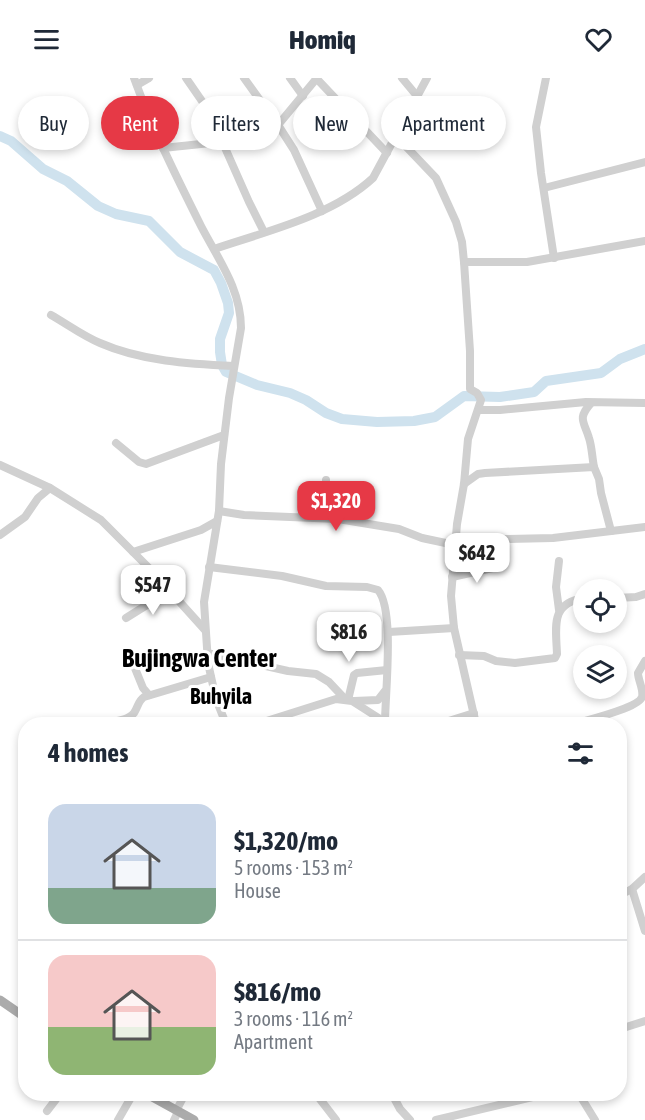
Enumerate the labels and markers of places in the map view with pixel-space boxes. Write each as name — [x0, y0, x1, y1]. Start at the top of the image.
pin: $1,320 — [287, 481, 385, 532]
pin: $642 — [441, 533, 513, 584]
pin: $547 — [117, 565, 189, 616]
pin: $816 — [313, 612, 385, 663]

